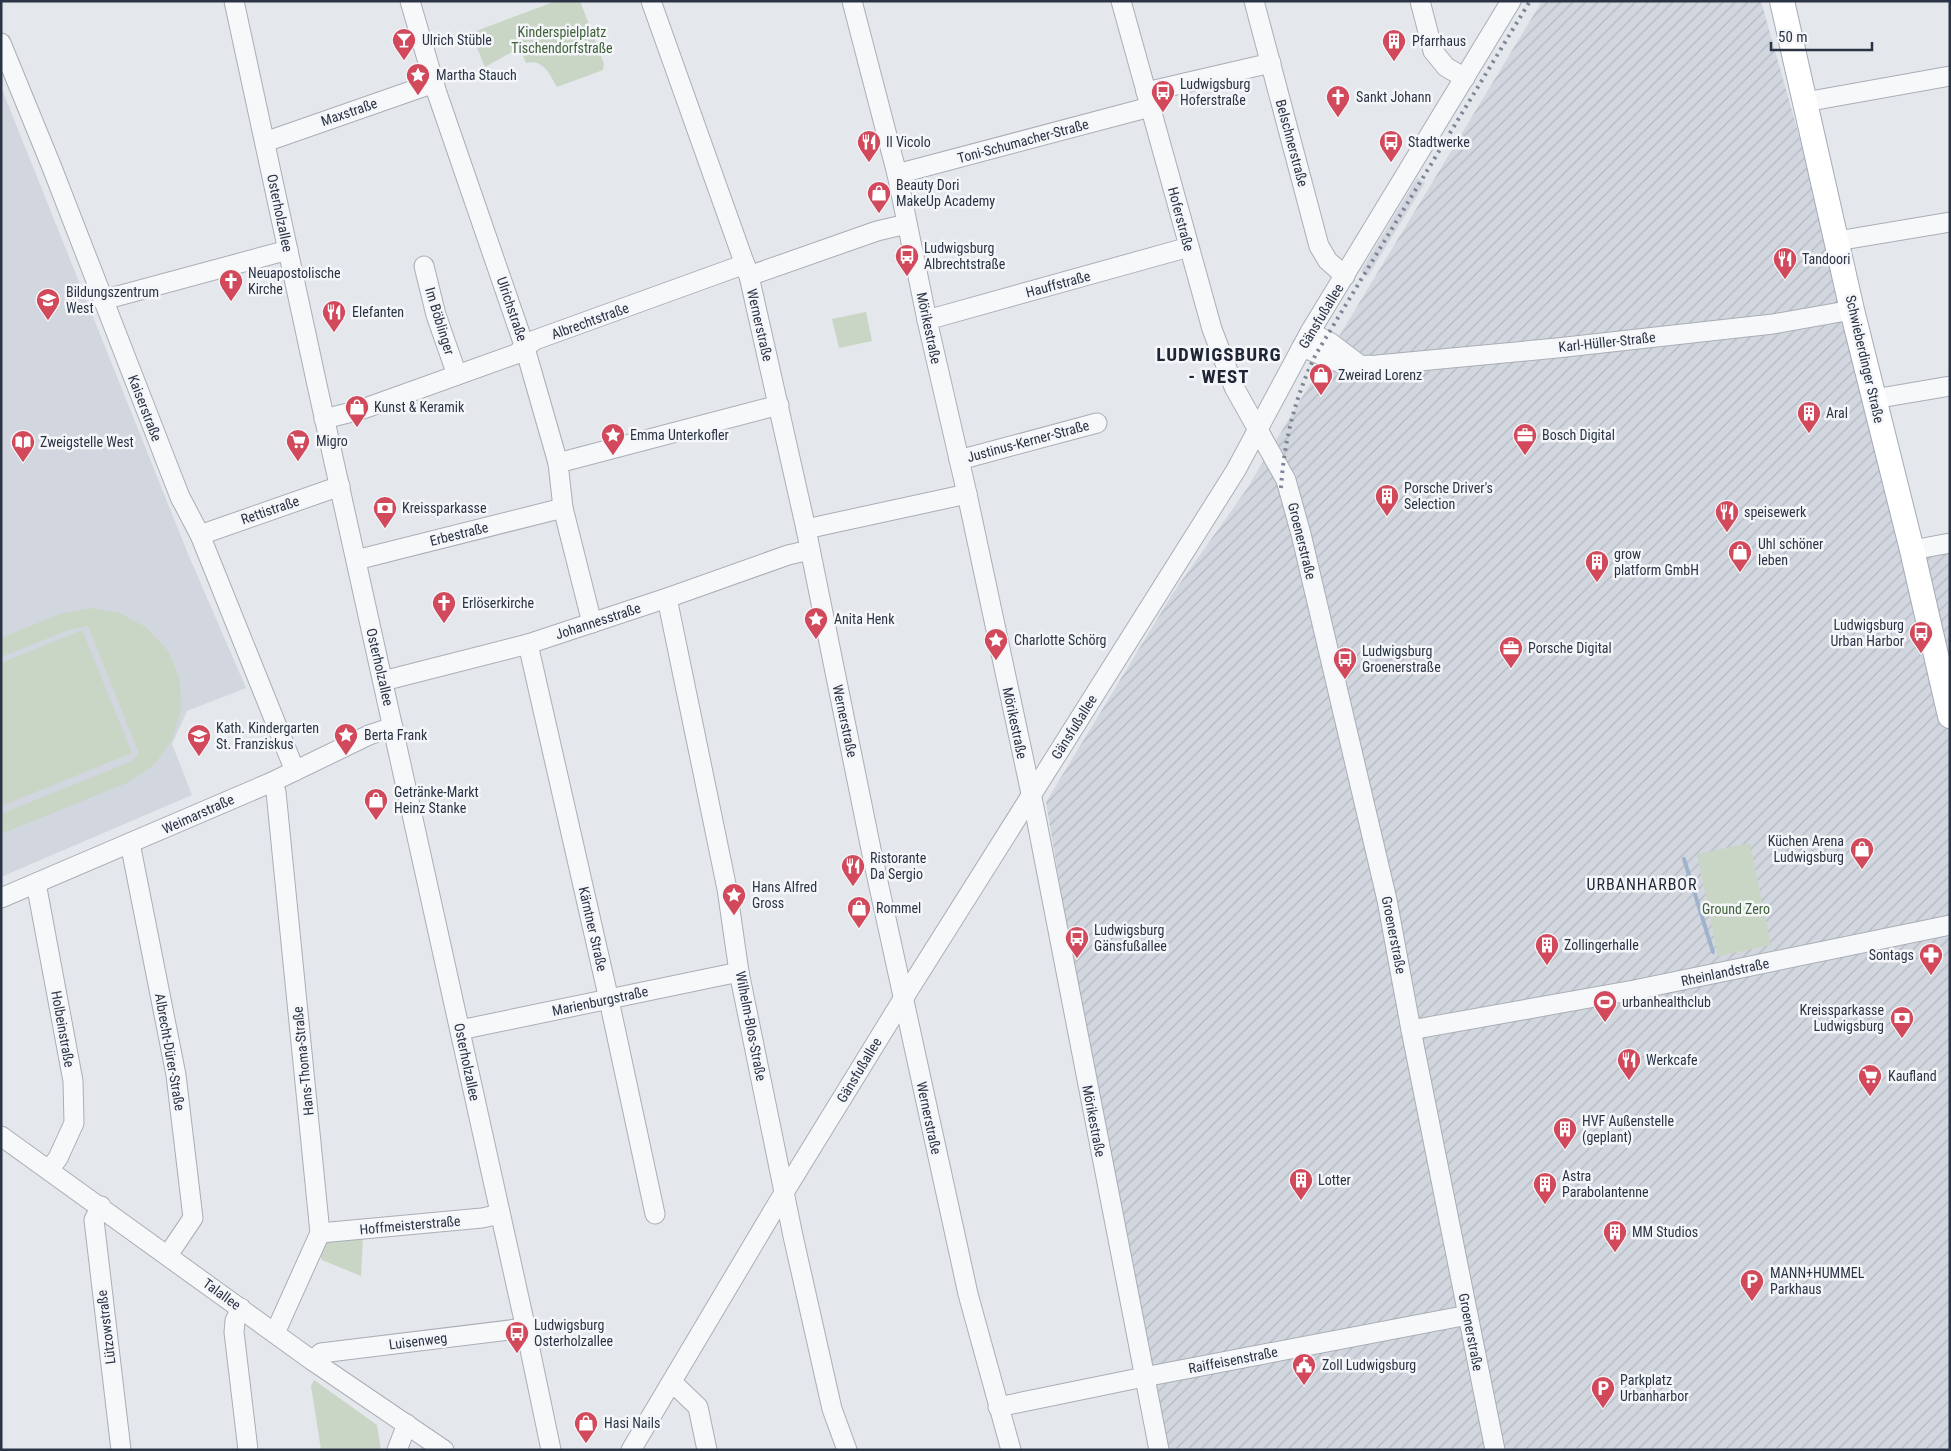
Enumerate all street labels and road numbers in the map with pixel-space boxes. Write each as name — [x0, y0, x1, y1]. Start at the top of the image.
street label: Maxstraße — [319, 95, 380, 129]
street label: Belschnerstraße — [1273, 98, 1311, 189]
street label: Toni-Schumacher-Straße — [956, 116, 1091, 166]
street label: Osterholzallee — [264, 173, 296, 254]
street label: Hoferstraße — [1165, 185, 1197, 253]
street label: Hauffstraße — [1024, 268, 1092, 300]
street label: Ulrichstraße — [494, 275, 531, 344]
street label: Gänsfußallee — [1295, 280, 1347, 351]
street label: Im Böblinger — [422, 285, 458, 357]
street label: Wernerstraße — [744, 287, 776, 363]
street label: Mörikestraße — [914, 291, 944, 366]
street label: Schwieberdinger Straße — [1842, 293, 1888, 425]
street label: Albrechtstraße — [549, 299, 631, 342]
street label: Karl-Hüller-Straße — [1558, 329, 1657, 355]
street label: Kaiserstraße — [125, 373, 165, 444]
street label: Justinus-Kerner-Straße — [965, 417, 1091, 465]
street label: Rettistraße — [239, 492, 302, 527]
street label: Groenerstraße — [1285, 501, 1319, 582]
street label: Erbestraße — [428, 519, 490, 549]
street label: Johannesstraße — [553, 600, 643, 642]
street label: Osterholzallee — [363, 627, 397, 708]
street label: Wernerstraße — [829, 683, 861, 759]
street label: Mörikestraße — [1000, 686, 1030, 761]
street label: Gänsfußallee — [1048, 691, 1100, 762]
street label: Weimarstraße — [160, 791, 237, 837]
street label: Kärntner Straße — [575, 885, 611, 973]
street label: Groenerstraße — [1379, 895, 1409, 976]
street label: Rheinlandstraße — [1680, 955, 1771, 989]
street label: Wilhelm-Blos-Straße — [733, 970, 770, 1083]
street label: Marienburgstraße — [550, 983, 650, 1019]
street label: Holbeinstraße — [48, 989, 78, 1069]
street label: Albrecht-Dürer-Straße — [152, 992, 188, 1112]
street label: Hans-Thoma-Straße — [289, 1005, 317, 1116]
street label: Osterholzallee — [451, 1022, 483, 1103]
street label: Gänsfußallee — [833, 1034, 885, 1105]
street label: Wernerstraße — [913, 1080, 945, 1156]
street label: Mörikestraße — [1079, 1084, 1109, 1159]
street label: Hoffmeisterstraße — [359, 1213, 462, 1237]
street label: Talallee — [200, 1275, 244, 1313]
street label: Lützowstraße — [93, 1289, 118, 1365]
street label: Groenerstraße — [1456, 1292, 1486, 1373]
street label: Luisenweg — [388, 1329, 448, 1353]
street label: Raiffeisenstraße — [1187, 1343, 1279, 1377]

